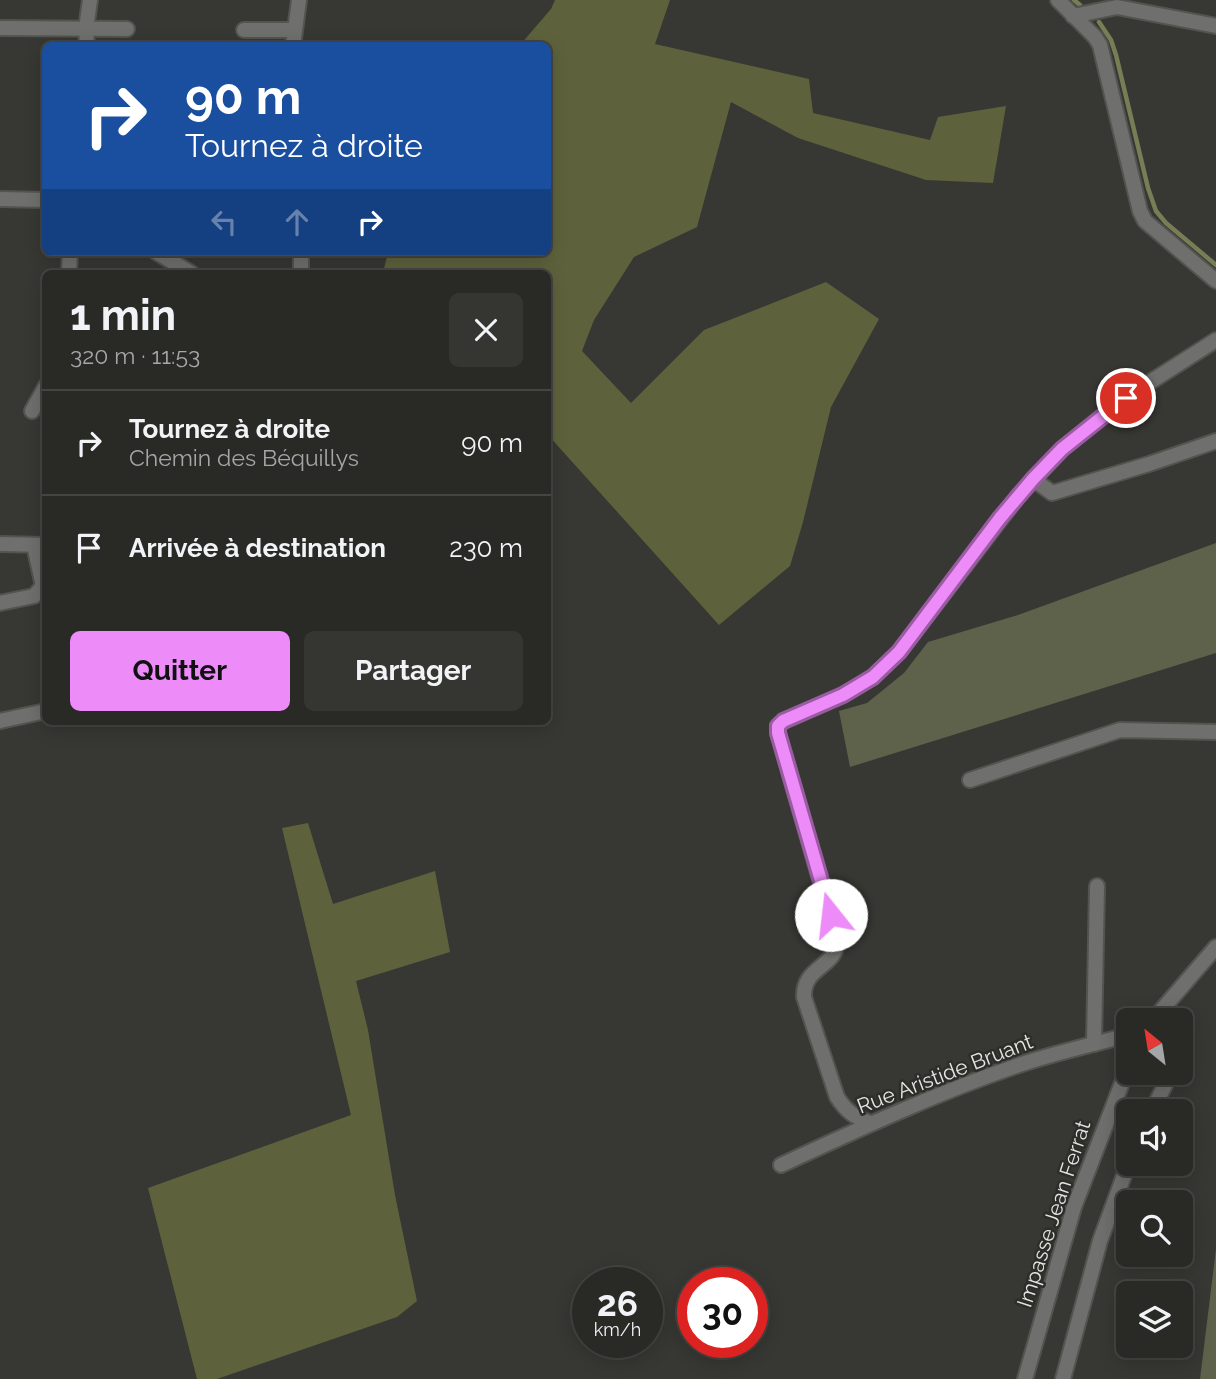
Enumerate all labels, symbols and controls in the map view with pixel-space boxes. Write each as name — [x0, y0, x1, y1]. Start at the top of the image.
text: 90 m — [185, 68, 301, 125]
icon: right — [70, 70, 161, 161]
text: Tournez à droite — [185, 127, 423, 164]
icon: left — [205, 203, 243, 241]
icon: ahead — [278, 203, 316, 241]
icon: right — [351, 203, 389, 241]
text: 1 min — [70, 291, 176, 340]
button: close — [449, 293, 523, 367]
text: 320 m · 11:53 — [70, 342, 200, 369]
pin — [1096, 368, 1156, 428]
icon: arrive — [1107, 379, 1145, 417]
text: Tournez à droite — [129, 414, 330, 444]
icon: right — [70, 424, 108, 462]
text: 90 m — [461, 428, 523, 458]
text: Chemin des Béquillys — [129, 444, 359, 471]
icon: arrive — [70, 529, 108, 567]
text: Arrivée à destination — [129, 533, 386, 563]
text: 230 m — [449, 533, 523, 563]
button: Quitter — [70, 631, 290, 711]
button: Partager — [304, 631, 523, 711]
position arrow — [794, 878, 868, 952]
north arrow — [1116, 1008, 1194, 1085]
map controls — [1116, 1008, 1193, 1358]
street label: Rue Aristide Bruant — [853, 1029, 1036, 1119]
button: sound — [1116, 1099, 1193, 1176]
street label: Impasse Jean Ferrat — [1012, 1117, 1095, 1310]
button: search — [1116, 1190, 1193, 1267]
speed limit sign: 30 — [677, 1267, 768, 1358]
button: layers — [1116, 1281, 1193, 1358]
text: 26 — [597, 1283, 638, 1324]
text: km/h — [594, 1319, 641, 1340]

